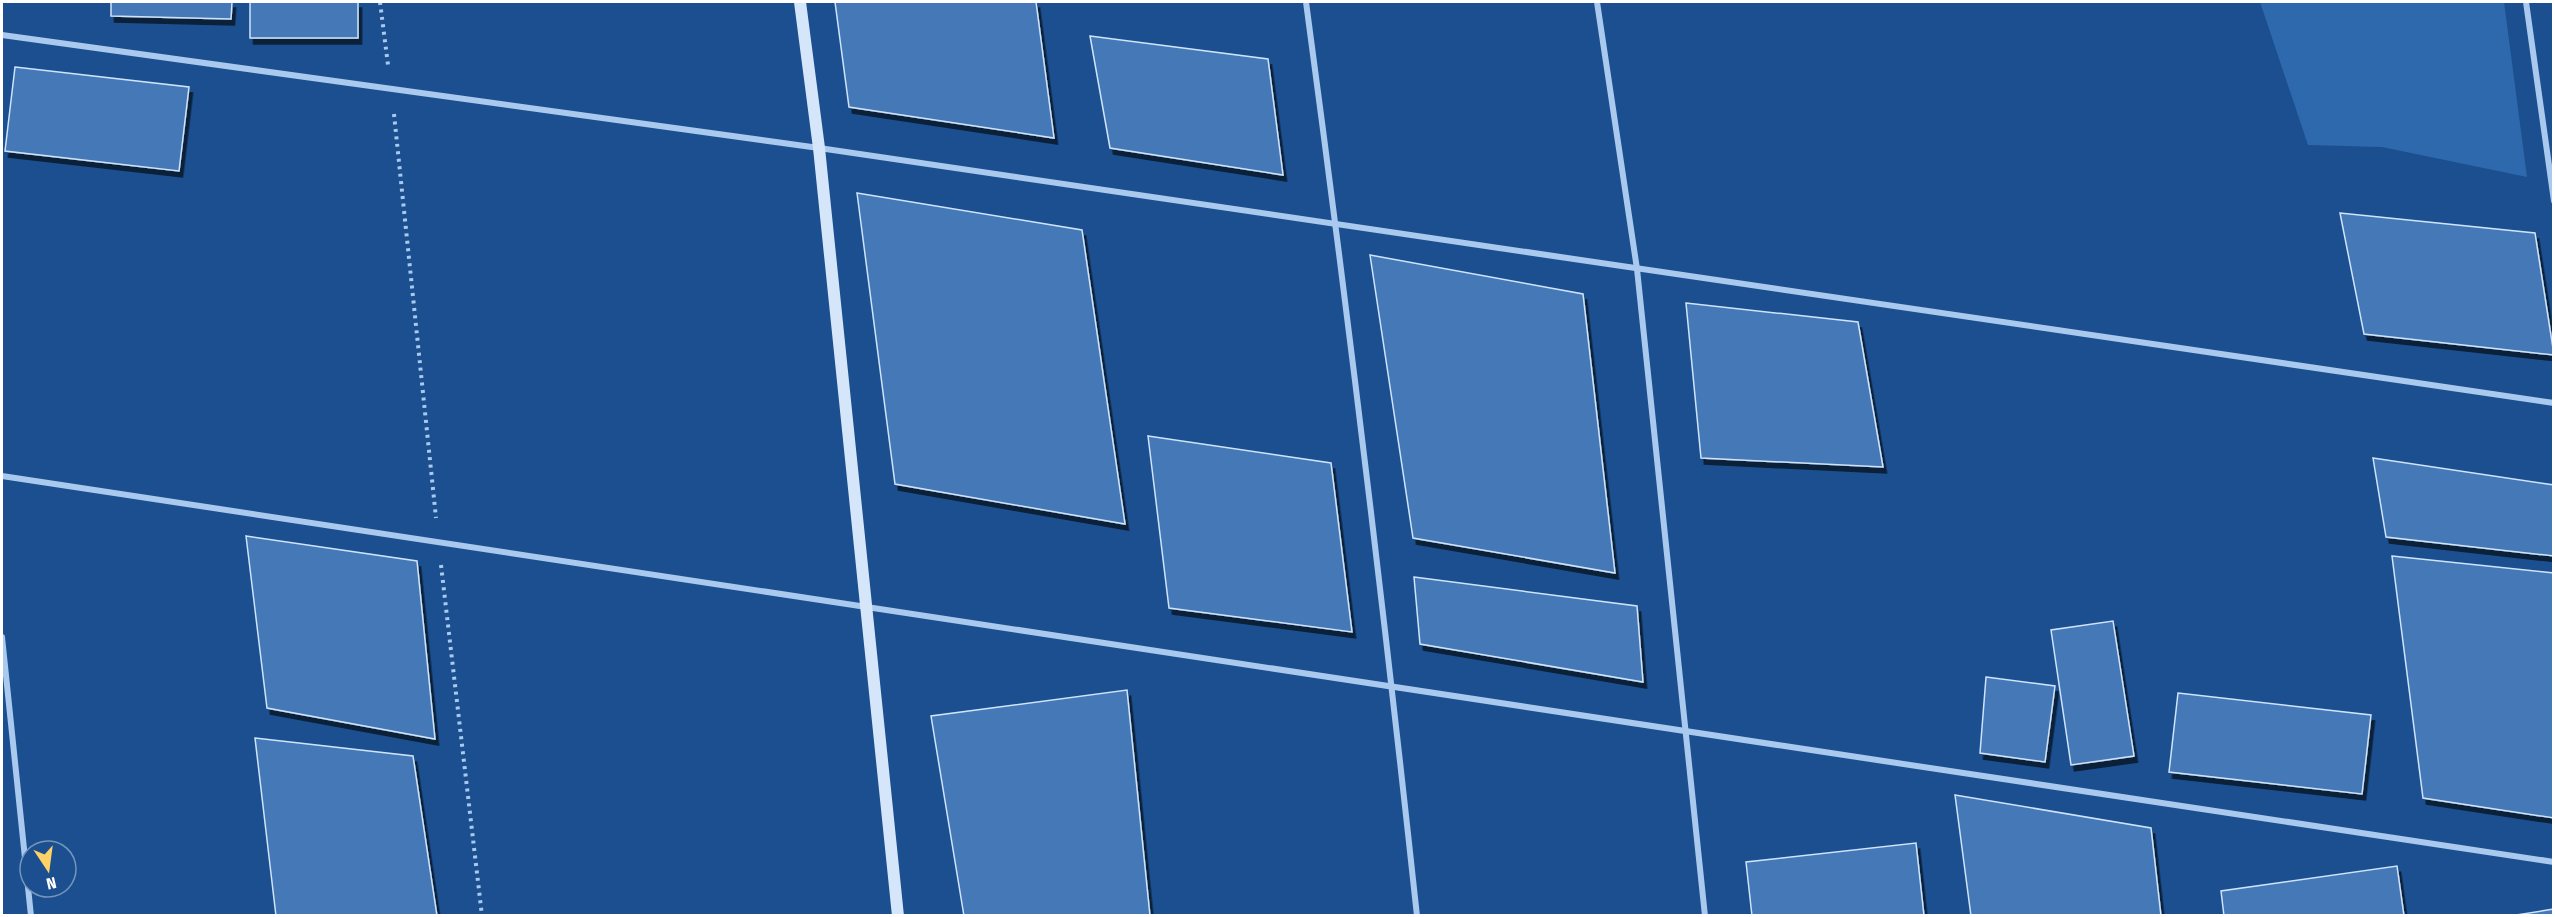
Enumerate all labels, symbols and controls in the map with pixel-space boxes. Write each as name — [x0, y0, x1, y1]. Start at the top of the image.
north arrow — [18, 839, 78, 899]
text: N — [44, 873, 58, 893]

